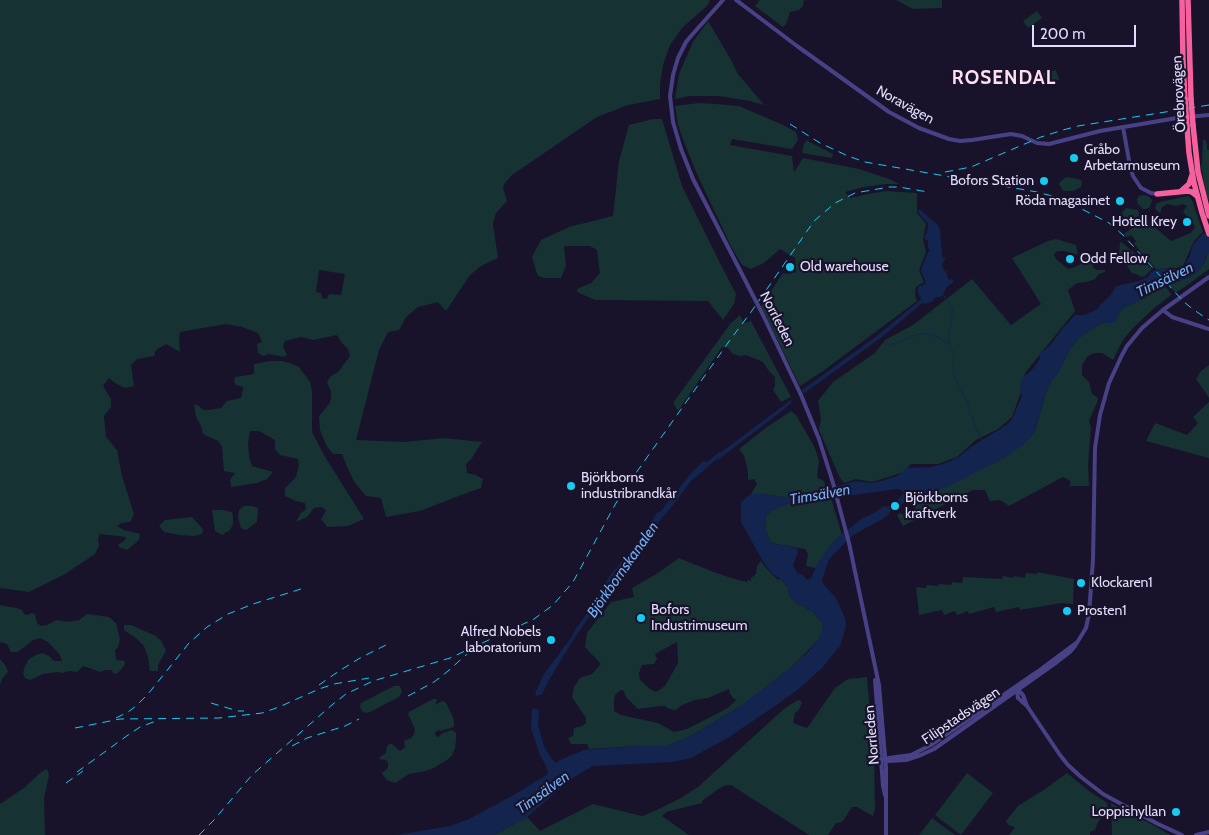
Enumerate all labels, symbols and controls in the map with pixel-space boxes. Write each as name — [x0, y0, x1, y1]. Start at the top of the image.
scale bar — [1034, 15, 1138, 47]
text: 200 m — [1040, 25, 1085, 43]
street label: Örebrovägen — [1169, 55, 1189, 133]
district label: ROSENDAL — [951, 67, 1057, 89]
street label: Noravägen — [873, 82, 937, 128]
place label: Gråbo Arbetarmuseum — [1084, 142, 1180, 174]
marker: Gråbo Arbetarmuseum — [1068, 152, 1080, 164]
place label: Bofors Station — [950, 173, 1034, 189]
marker: Bofors Station — [1038, 175, 1050, 187]
place label: Röda magasinet — [1015, 193, 1110, 209]
marker: Röda magasinet — [1114, 195, 1126, 207]
place label: Hotell Krey — [1112, 214, 1177, 230]
marker: Hotell Krey — [1181, 216, 1193, 228]
place label: Odd Fellow — [1080, 251, 1148, 267]
marker: Odd Fellow — [1064, 253, 1076, 265]
water label: Timsälven — [1133, 258, 1197, 302]
place label: Old warehouse — [800, 259, 889, 275]
marker: Old warehouse — [784, 261, 796, 273]
street label: Norrleden — [756, 289, 798, 349]
place label: Björkborns industribrandkår — [581, 470, 677, 502]
marker: Björkborns industribrandkår — [565, 480, 577, 492]
water label: Timsälven — [788, 481, 852, 509]
place label: Björkborns kraftverk — [905, 490, 968, 522]
marker: Björkborns kraftverk — [889, 500, 901, 512]
water label: Björkbornskanalen — [583, 519, 663, 621]
place label: Klockaren1 — [1091, 575, 1153, 591]
marker: Klockaren1 — [1075, 577, 1087, 589]
place label: Bofors Industrimuseum — [651, 602, 747, 634]
place label: Prosten1 — [1077, 603, 1127, 619]
marker: Prosten1 — [1061, 605, 1073, 617]
marker: Bofors Industrimuseum — [635, 612, 647, 624]
place label: Alfred Nobels laboratorium — [461, 624, 541, 656]
marker: Alfred Nobels laboratorium — [545, 634, 557, 646]
street label: Filipstadsvägen — [919, 684, 1003, 748]
street label: Norrleden — [861, 705, 883, 765]
water label: Timsälven — [513, 768, 573, 818]
place label: Loppishyllan — [1091, 804, 1166, 820]
marker: Loppishyllan — [1170, 806, 1182, 818]

